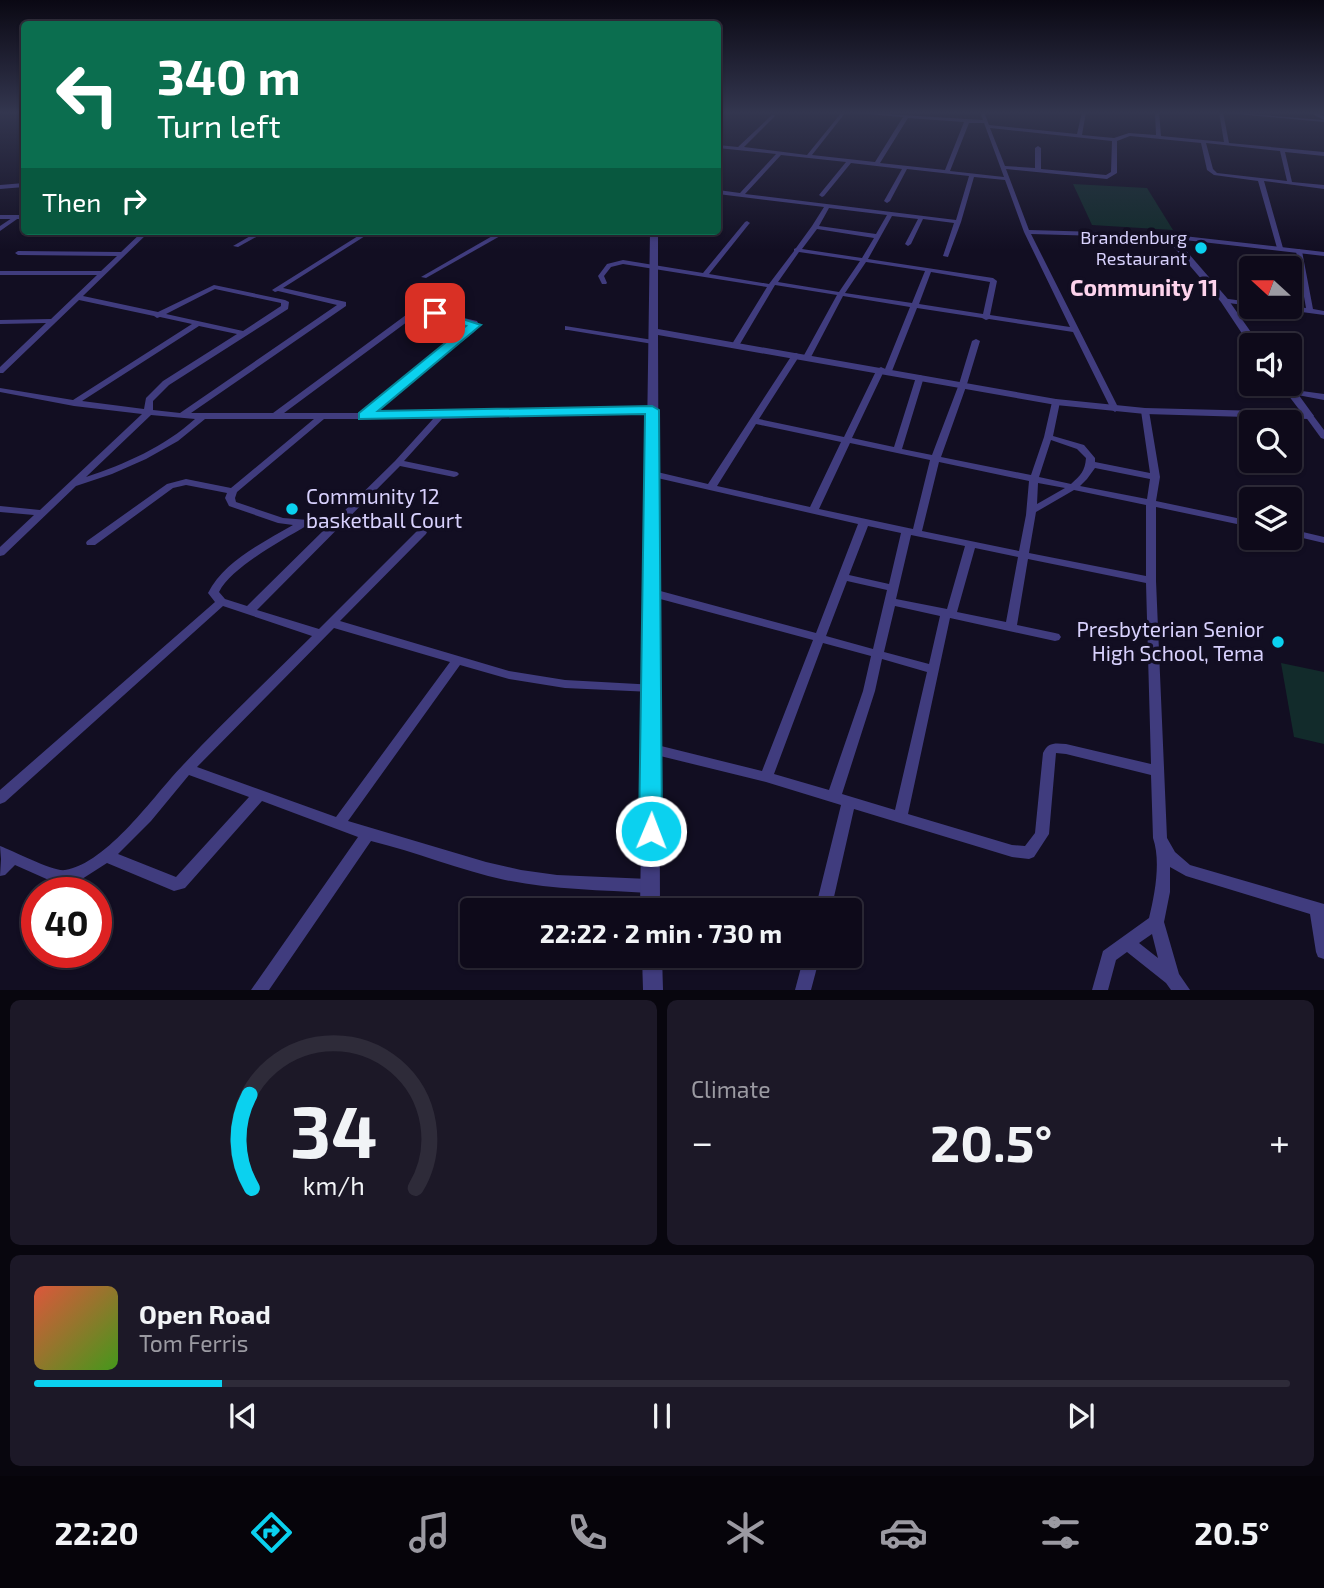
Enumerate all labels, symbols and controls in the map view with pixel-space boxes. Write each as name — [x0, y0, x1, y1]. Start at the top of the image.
text: 340 m — [157, 46, 301, 105]
icon: left — [42, 49, 133, 140]
text: Turn left — [157, 106, 281, 144]
icon: right — [115, 182, 153, 220]
text: Then — [42, 186, 101, 217]
place label: Brandenburg Restaurant — [1080, 226, 1187, 269]
marker: Brandenburg Restaurant — [1193, 240, 1209, 256]
north arrow — [1239, 256, 1302, 318]
map controls — [1239, 256, 1302, 550]
district label: Community 11 — [1070, 273, 1218, 301]
pin — [405, 283, 465, 343]
icon: arrive — [416, 294, 454, 332]
button: sound — [1239, 333, 1302, 396]
button: search — [1239, 410, 1302, 473]
place label: Community 12 basketball Court — [306, 483, 462, 532]
button: layers — [1239, 487, 1302, 550]
marker: Community 12 basketball Court — [284, 501, 300, 517]
place label: Presbyterian Senior High School, Tema — [1076, 616, 1265, 665]
marker: Presbyterian Senior High School, Tema — [1270, 634, 1286, 650]
position arrow — [614, 794, 688, 868]
speed limit sign: 40 — [21, 877, 112, 968]
text: 22:22 · 2 min · 730 m — [540, 917, 782, 948]
text: Climate — [691, 1075, 771, 1103]
text: 34 — [290, 1086, 377, 1174]
text: 20.5° — [930, 1110, 1052, 1172]
text: − — [691, 1118, 713, 1164]
text: + — [1269, 1118, 1290, 1164]
text: km/h — [302, 1170, 365, 1200]
text: Open Road — [139, 1298, 271, 1329]
text: Tom Ferris — [139, 1329, 248, 1357]
icon: previous — [224, 1397, 262, 1435]
icon: pause — [643, 1397, 681, 1435]
icon: next — [1062, 1397, 1100, 1435]
icon: directions — [247, 1508, 296, 1557]
icon: music — [405, 1508, 454, 1557]
icon: phone — [563, 1508, 612, 1557]
icon: climate — [721, 1508, 770, 1557]
icon: car — [879, 1508, 928, 1557]
icon: filters — [1036, 1508, 1085, 1557]
text: 22:20 — [54, 1513, 139, 1551]
text: 20.5° — [1194, 1513, 1270, 1551]

